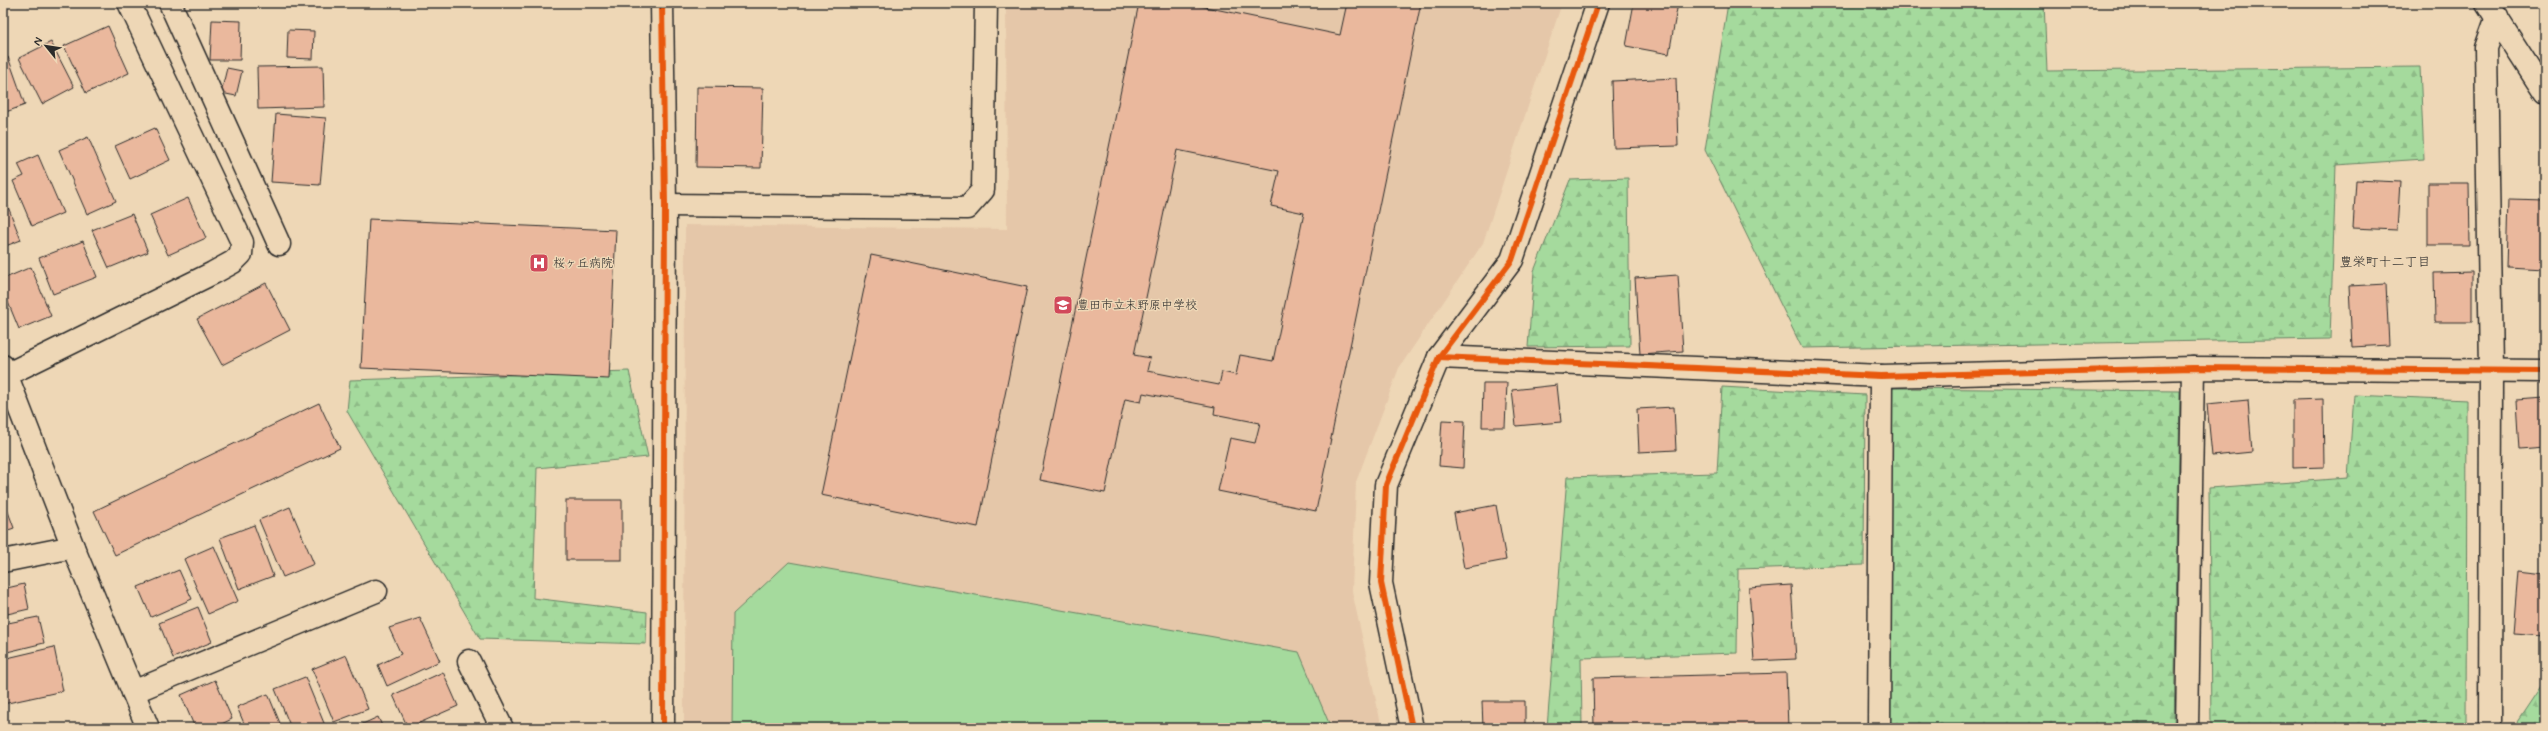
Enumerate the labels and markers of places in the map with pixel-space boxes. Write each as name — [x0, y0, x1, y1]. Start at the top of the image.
hospital icon: 桜ヶ丘病院 — [528, 252, 550, 274]
place label: 桜ヶ丘病院 — [553, 256, 613, 272]
school or university icon: 豊田市立末野原中学校 — [1052, 294, 1074, 316]
place label: 豊田市立末野原中学校 — [1077, 298, 1197, 314]

